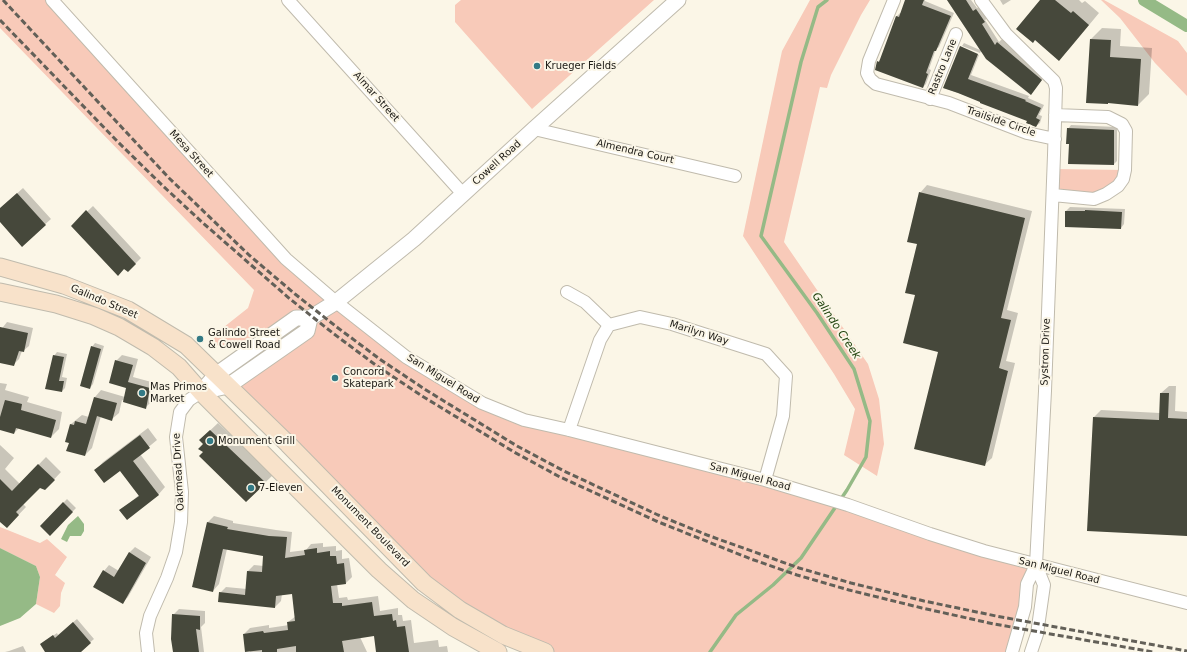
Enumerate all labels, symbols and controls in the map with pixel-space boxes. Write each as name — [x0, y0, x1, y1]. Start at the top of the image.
street label: Rastro Lane — [926, 37, 960, 97]
place label: Krueger Fields — [545, 60, 616, 72]
marker: Krueger Fields — [532, 61, 542, 71]
street label: Almar Street — [350, 70, 402, 124]
street label: Trailside Circle — [965, 105, 1037, 139]
street label: Mesa Street — [167, 128, 215, 180]
street label: Almendra Court — [595, 137, 675, 167]
street label: Cowell Road — [470, 138, 524, 188]
street label: Galindo Street — [69, 282, 139, 322]
water label: Galindo Creek — [809, 290, 863, 362]
street label: Marilyn Way — [668, 318, 730, 348]
street label: Systron Drive — [1039, 318, 1053, 386]
place label: Galindo Street & Cowell Road — [208, 327, 280, 350]
marker: Galindo Street & Cowell Road — [195, 334, 205, 344]
street label: San Miguel Road — [405, 352, 481, 406]
place label: Concord Skatepark — [343, 366, 394, 390]
marker: Concord Skatepark — [330, 373, 340, 383]
place label: Mas Primos Market — [150, 381, 207, 404]
marker: Mas Primos Market — [137, 388, 147, 398]
street label: Oakmead Drive — [171, 433, 187, 511]
place label: Monument Grill — [218, 435, 295, 447]
marker: Monument Grill — [205, 436, 215, 446]
street label: San Miguel Road — [708, 460, 792, 494]
place label: 7-Eleven — [259, 482, 303, 494]
marker: 7-Eleven — [246, 483, 256, 493]
street label: Monument Boulevard — [328, 484, 412, 570]
street label: San Miguel Road — [1017, 555, 1101, 587]

